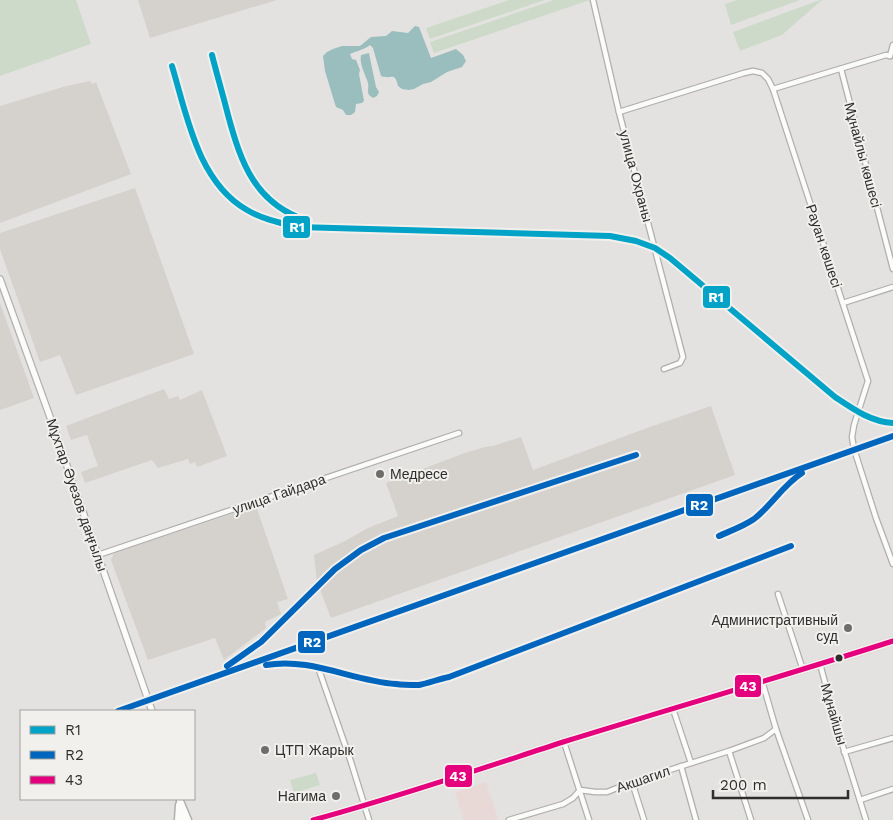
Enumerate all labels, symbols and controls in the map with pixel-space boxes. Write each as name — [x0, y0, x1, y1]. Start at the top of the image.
street label: Мұнайлы көшесі — [841, 101, 885, 209]
street label: улица Охраны — [616, 128, 656, 224]
street label: Рауан көшесі — [803, 202, 845, 290]
line badge: R1 — [282, 215, 311, 239]
text: R1 — [289, 219, 305, 235]
line badge: R1 — [702, 285, 731, 309]
text: R1 — [708, 289, 724, 305]
street label: Мұхтар Әуезов даңғылы — [43, 417, 111, 573]
place label: Медресе — [390, 466, 448, 482]
marker: Медресе — [374, 468, 386, 480]
street label: улица Гайдара — [230, 471, 328, 517]
line badge: R2 — [685, 493, 714, 517]
text: R2 — [690, 497, 708, 513]
place label: Административный суд — [712, 612, 838, 644]
marker: Административный суд — [842, 622, 854, 634]
line badge: R2 — [297, 630, 326, 654]
text: R2 — [303, 634, 321, 650]
unlabelled marker — [834, 653, 844, 663]
line badge: 43 — [734, 674, 762, 698]
text: 43 — [739, 678, 757, 694]
street label: Мұнайшы — [818, 681, 850, 747]
legend — [20, 710, 195, 800]
text: R1 — [65, 721, 81, 739]
place label: ЦТП Жарык — [275, 742, 354, 758]
marker: ЦТП Жарык — [259, 744, 271, 756]
text: R2 — [65, 746, 84, 764]
street label: Акшагил — [614, 762, 672, 796]
line badge: 43 — [444, 764, 473, 788]
text: 43 — [449, 768, 467, 784]
scale bar — [713, 768, 848, 800]
text: 43 — [65, 771, 83, 789]
text: 200 m — [720, 776, 767, 794]
place label: Нагима — [278, 788, 326, 804]
marker: Нагима — [330, 790, 342, 802]

